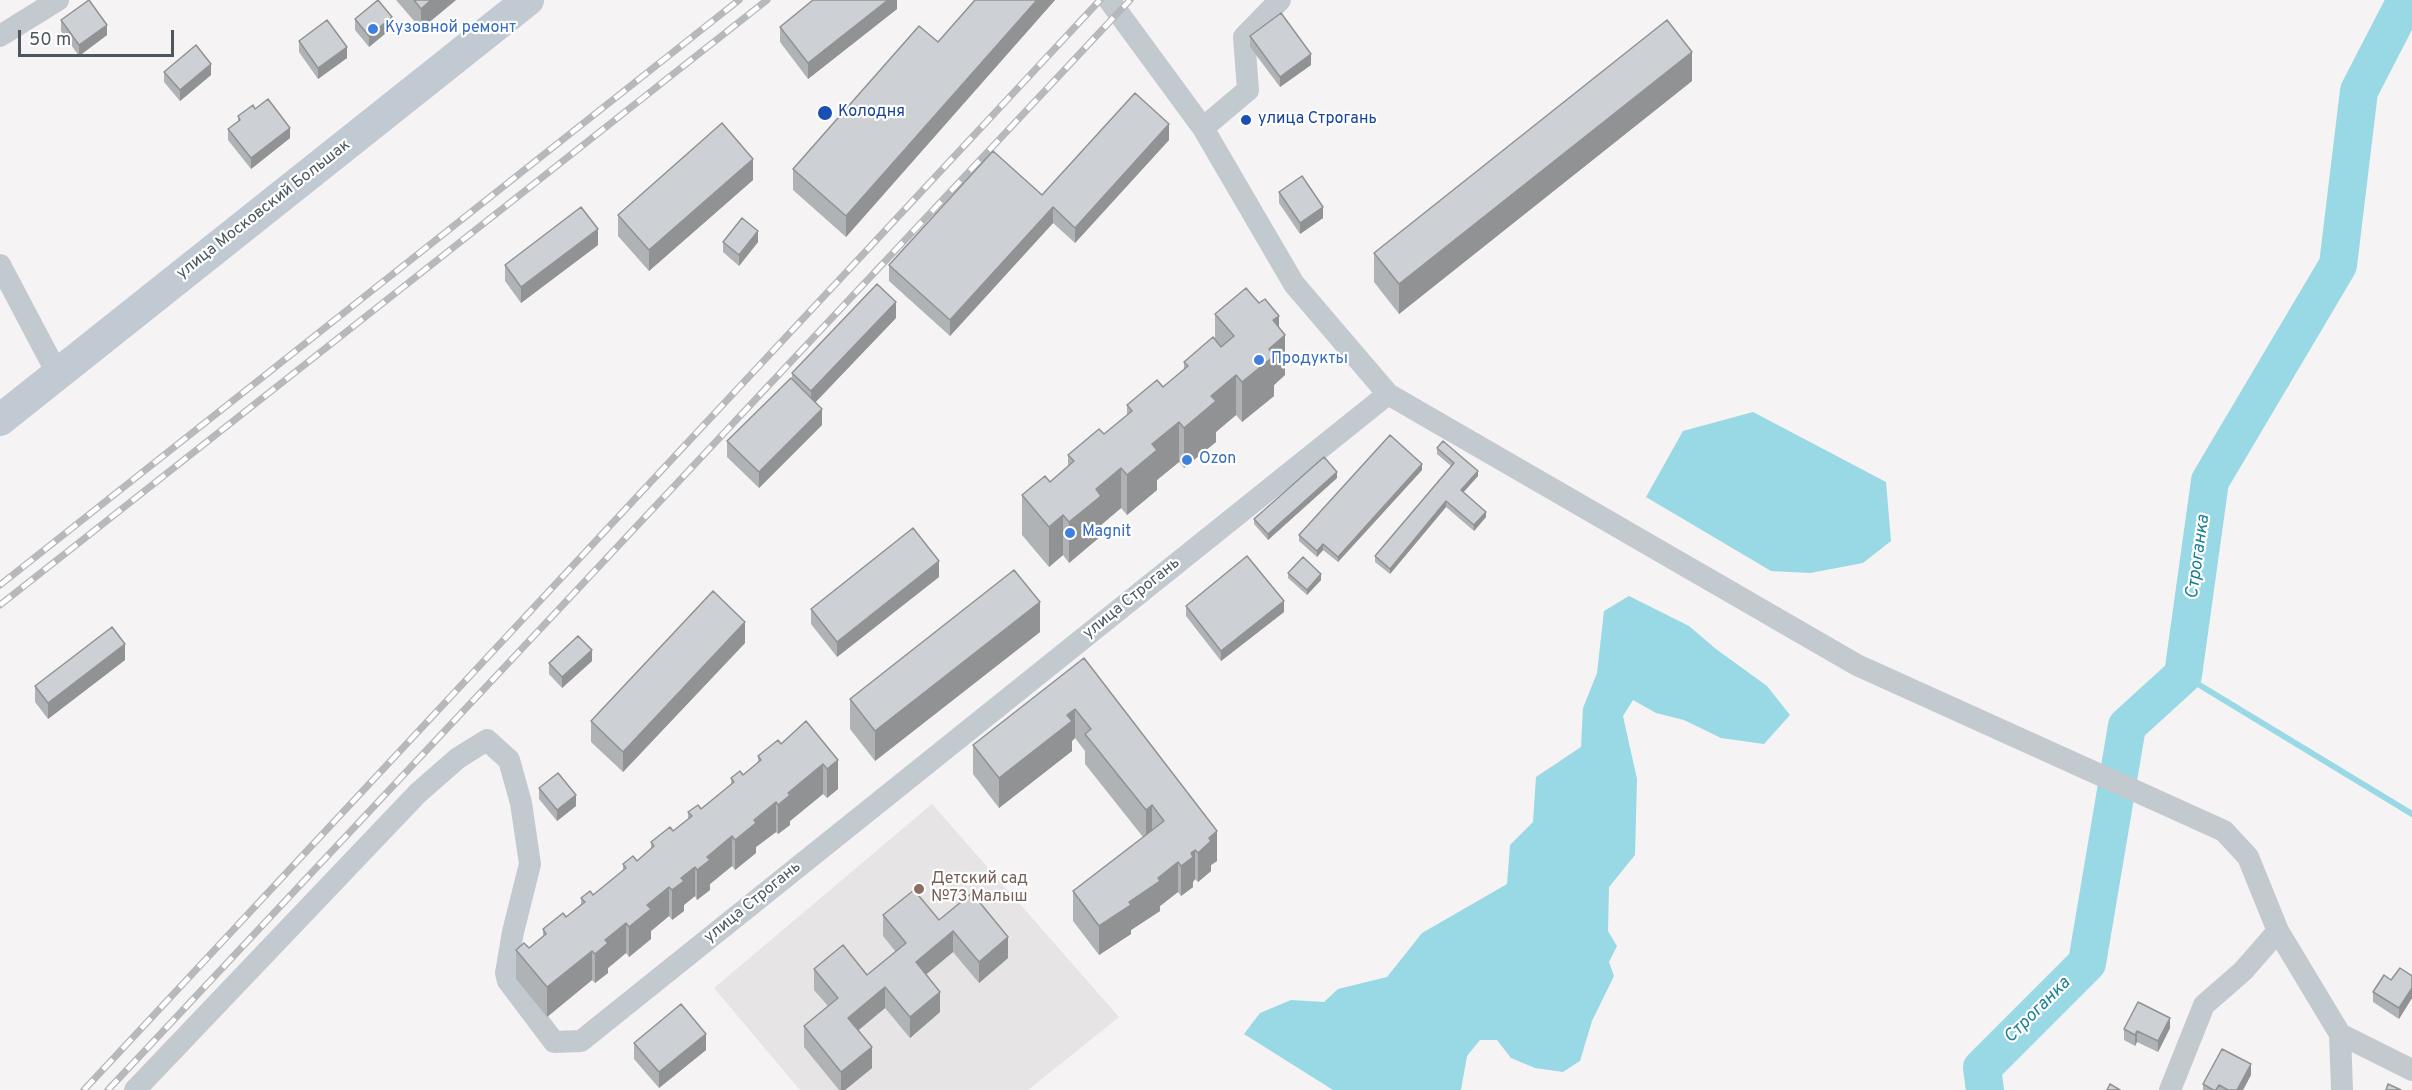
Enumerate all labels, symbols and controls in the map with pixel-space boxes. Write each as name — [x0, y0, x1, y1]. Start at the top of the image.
scale bar — [21, 18, 177, 56]
place label: Кузовной ремонт — [385, 19, 516, 39]
marker: Кузовной ремонт — [366, 22, 380, 36]
text: 50 m — [29, 29, 71, 52]
place label: Колодня — [838, 103, 905, 123]
marker: Колодня — [816, 104, 834, 122]
place label: улица Строгань — [1258, 110, 1377, 130]
marker: улица Строгань — [1239, 113, 1253, 127]
street label: улица Московский Большак — [173, 136, 355, 284]
place label: Продукты — [1271, 350, 1348, 370]
marker: Продукты — [1252, 353, 1266, 367]
place label: Ozon — [1199, 450, 1236, 470]
marker: Ozon — [1180, 453, 1194, 467]
water label: Строганка — [2182, 514, 2216, 600]
place label: Magnit — [1082, 523, 1131, 543]
marker: Magnit — [1063, 526, 1077, 540]
street label: улица Строгань — [1080, 554, 1184, 644]
street label: улица Строгань — [701, 858, 805, 948]
place label: Детский сад №73 Малыш — [931, 870, 1028, 908]
marker: Детский сад №73 Малыш — [912, 882, 926, 896]
water label: Строганка — [2000, 973, 2076, 1049]

